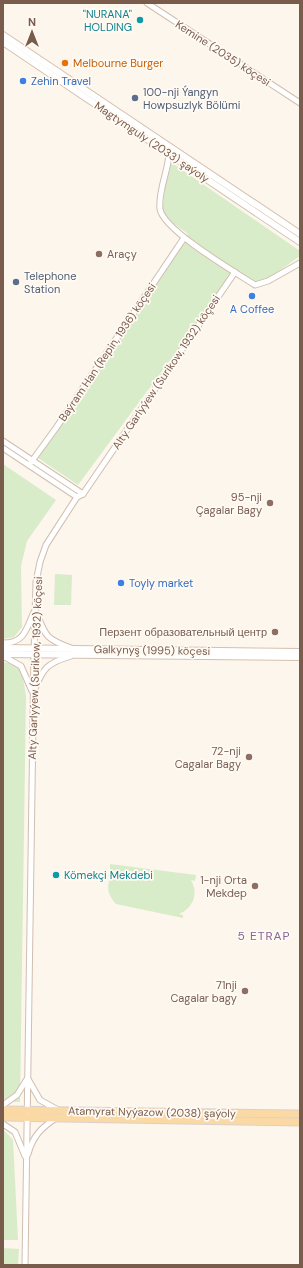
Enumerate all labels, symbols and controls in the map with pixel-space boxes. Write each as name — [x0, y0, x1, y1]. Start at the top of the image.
place label: "NURANA" HOLDING — [83, 7, 132, 34]
north arrow — [12, 12, 52, 52]
text: N — [28, 15, 36, 29]
marker: "NURANA" HOLDING — [135, 15, 145, 25]
street label: Kemine (2035) köçesi — [173, 17, 273, 89]
place label: Melbourne Burger — [73, 56, 163, 70]
marker: Melbourne Burger — [60, 58, 70, 68]
place label: Zehin Travel — [31, 74, 91, 88]
marker: Zehin Travel — [18, 76, 28, 86]
place label: 100-nji Ýangyn Howpsuzlyk Bölümi — [143, 85, 240, 112]
marker: 100-nji Ýangyn Howpsuzlyk Bölümi — [130, 93, 140, 103]
street label: Magtymguly (2033) şaýoly — [92, 98, 212, 186]
place label: Araçy — [107, 247, 137, 261]
marker: Araçy — [94, 249, 104, 259]
place label: Telephone Station — [24, 269, 76, 296]
marker: Telephone Station — [11, 277, 21, 287]
street label: Baýram Han (Repin, 1936) köçesi — [55, 280, 159, 424]
marker: A Coffee — [247, 291, 257, 301]
street label: Alty Garlyýew (Surikow, 1932) köçesi — [109, 292, 223, 452]
place label: A Coffee — [230, 302, 274, 316]
place label: 95-nji Çagalar Bagy — [196, 490, 262, 517]
marker: 95-nji Çagalar Bagy — [265, 498, 275, 508]
street label: Alty Garlyýew (Surikow, 1932) köçesi — [25, 576, 45, 760]
place label: Toyly market — [129, 576, 193, 590]
marker: Toyly market — [116, 578, 126, 588]
place label: Перзент образовательный центр — [99, 625, 267, 639]
marker: Перзент образовательный центр — [270, 627, 280, 637]
street label: Galkynyş (1995) köçesi — [94, 642, 210, 658]
place label: 72-nji Cagalar Bagy — [175, 744, 241, 771]
marker: 72-nji Cagalar Bagy — [244, 752, 254, 762]
place label: Kömekçi Mekdebi — [64, 868, 153, 882]
marker: Kömekçi Mekdebi — [51, 870, 61, 880]
place label: 1-nji Orta Mekdep — [200, 873, 247, 900]
marker: 1-nji Orta Mekdep — [250, 881, 260, 891]
district label: 5 ETRAP — [237, 928, 291, 944]
place label: 71nji Cagalar bagy — [170, 978, 237, 1005]
marker: 71nji Cagalar bagy — [240, 986, 250, 996]
street label: Atamyrat Nyýazow (2038) şaýoly — [68, 1104, 236, 1120]

